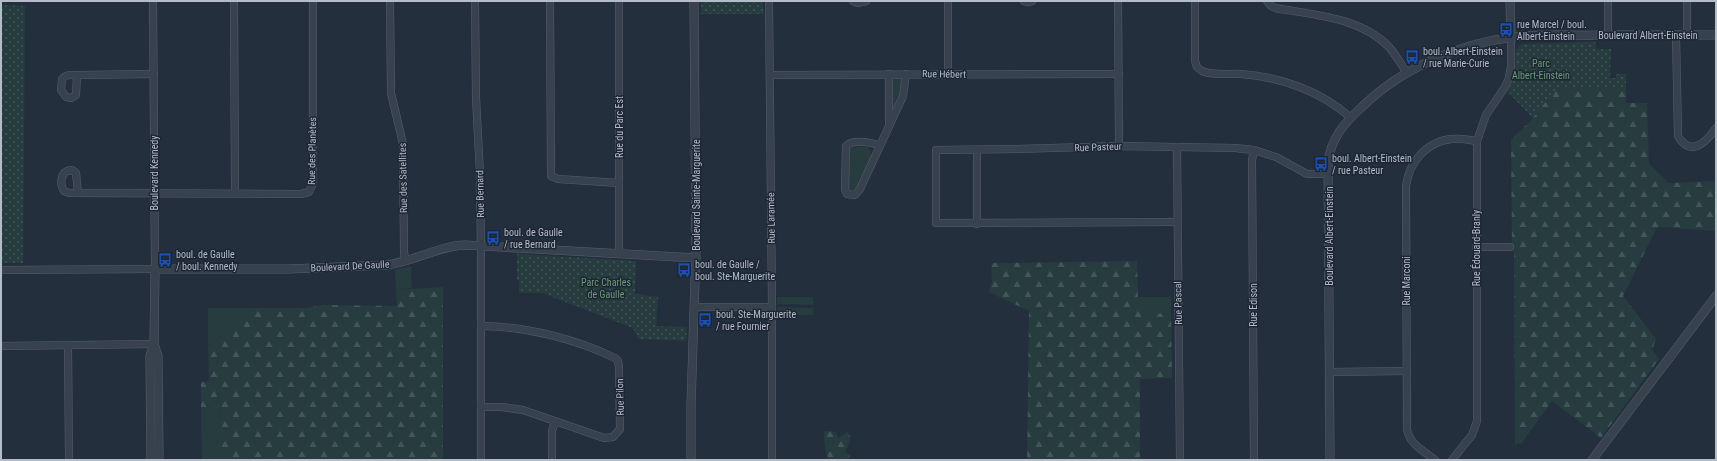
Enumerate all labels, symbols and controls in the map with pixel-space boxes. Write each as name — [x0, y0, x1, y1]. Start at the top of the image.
place label: rue Marcel / boul. Albert-Einstein — [1517, 19, 1587, 42]
bus stop icon: rue Marcel / boul. Albert-Einstein — [1498, 22, 1514, 38]
street label: Boulevard Albert-Einstein — [1598, 30, 1698, 41]
place label: boul. Albert-Einstein / rue Marie-Curie — [1423, 46, 1503, 69]
bus stop icon: boul. Albert-Einstein / rue Marie-Curie — [1404, 49, 1420, 65]
park label: Parc Albert-Einstein — [1512, 58, 1570, 81]
street label: Rue Hébert — [922, 68, 966, 80]
street label: Rue du Parc Est — [614, 96, 625, 158]
street label: Rue des Planètes — [306, 116, 318, 185]
street label: Boulevard Kennedy — [149, 136, 160, 210]
street label: Boulevard Sainte-Marguerite — [691, 139, 702, 251]
street label: Rue Pasteur — [1074, 141, 1122, 153]
street label: Rue des Satellites — [397, 142, 409, 213]
place label: boul. Albert-Einstein / rue Pasteur — [1332, 153, 1412, 176]
bus stop icon: boul. Albert-Einstein / rue Pasteur — [1313, 156, 1329, 172]
street label: Rue Bernard — [474, 170, 486, 218]
street label: Boulevard Albert-Einstein — [1324, 186, 1335, 286]
street label: Rue Laramée — [765, 192, 777, 244]
street label: Rue Édouard-Branly — [1470, 210, 1482, 286]
place label: boul. de Gaulle / rue Bernard — [504, 227, 563, 250]
bus stop icon: boul. de Gaulle / rue Bernard — [485, 230, 501, 246]
place label: boul. de Gaulle / boul. Kennedy — [176, 249, 238, 272]
bus stop icon: boul. de Gaulle / boul. Kennedy — [157, 252, 173, 268]
street label: Rue Marconi — [1401, 256, 1412, 306]
street label: Boulevard De Gaulle — [310, 258, 390, 274]
place label: boul. de Gaulle / boul. Ste-Marguerite — [695, 259, 775, 282]
bus stop icon: boul. de Gaulle / boul. Ste-Marguerite — [676, 262, 692, 278]
park label: Parc Charles de Gaulle — [581, 277, 631, 300]
street label: Rue Pascal — [1172, 281, 1184, 325]
street label: Rue Edison — [1248, 283, 1259, 327]
place label: boul. Ste-Marguerite / rue Fournier — [716, 309, 796, 332]
bus stop icon: boul. Ste-Marguerite / rue Fournier — [697, 312, 713, 328]
street label: Rue Pilon — [614, 378, 626, 416]

